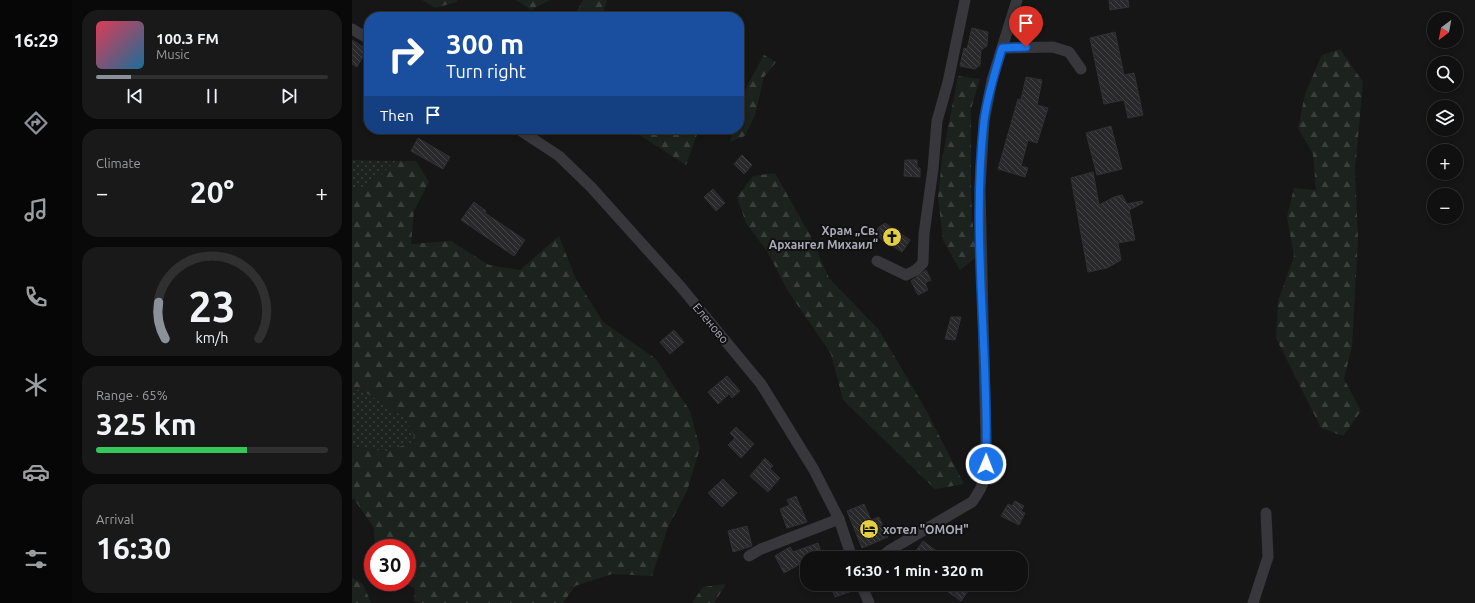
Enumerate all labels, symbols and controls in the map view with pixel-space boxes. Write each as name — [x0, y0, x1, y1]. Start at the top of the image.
pin — [1009, 6, 1043, 47]
icon: arrive — [1015, 12, 1037, 34]
north arrow — [1427, 12, 1463, 48]
map controls — [1427, 12, 1463, 224]
icon: right — [380, 28, 432, 80]
text: 300 m — [446, 28, 524, 59]
text: 16:29 — [13, 30, 59, 50]
text: 100.3 FM — [156, 30, 219, 47]
text: Music — [156, 47, 190, 61]
button: search — [1427, 56, 1463, 92]
text: Turn right — [446, 61, 526, 81]
icon: previous — [124, 85, 146, 107]
icon: pause — [201, 85, 223, 107]
icon: next — [278, 85, 300, 107]
button: layers — [1427, 100, 1463, 136]
icon: arrive — [422, 104, 444, 126]
text: Then — [380, 107, 414, 124]
icon: directions — [22, 109, 50, 137]
button: + — [1427, 144, 1463, 180]
text: Climate — [96, 156, 141, 170]
text: 20° — [190, 175, 234, 209]
text: − — [96, 180, 108, 205]
text: + — [316, 180, 328, 205]
button: − — [1427, 188, 1463, 224]
icon: music — [22, 196, 50, 224]
place label: Храм „Св. Архангел Михаил“ — [769, 224, 879, 251]
church icon: Храм „Св. Архангел Михаил“ — [881, 226, 903, 248]
icon: phone — [22, 283, 50, 311]
text: 23 — [189, 283, 235, 330]
street label: Еленово — [691, 300, 731, 346]
text: km/h — [196, 330, 228, 346]
icon: climate — [22, 371, 50, 399]
text: Range · 65% — [96, 388, 168, 402]
text: 325 km — [96, 407, 197, 441]
position arrow — [965, 443, 1007, 485]
icon: car — [22, 458, 50, 486]
text: Arrival — [96, 512, 134, 526]
hotel icon: хотел "ОМОН" — [858, 518, 880, 540]
place label: хотел "ОМОН" — [883, 523, 969, 536]
text: 16:30 — [96, 531, 171, 565]
speed limit sign: 30 — [364, 539, 416, 591]
icon: filters — [22, 545, 50, 573]
text: 16:30 · 1 min · 320 m — [845, 562, 983, 579]

